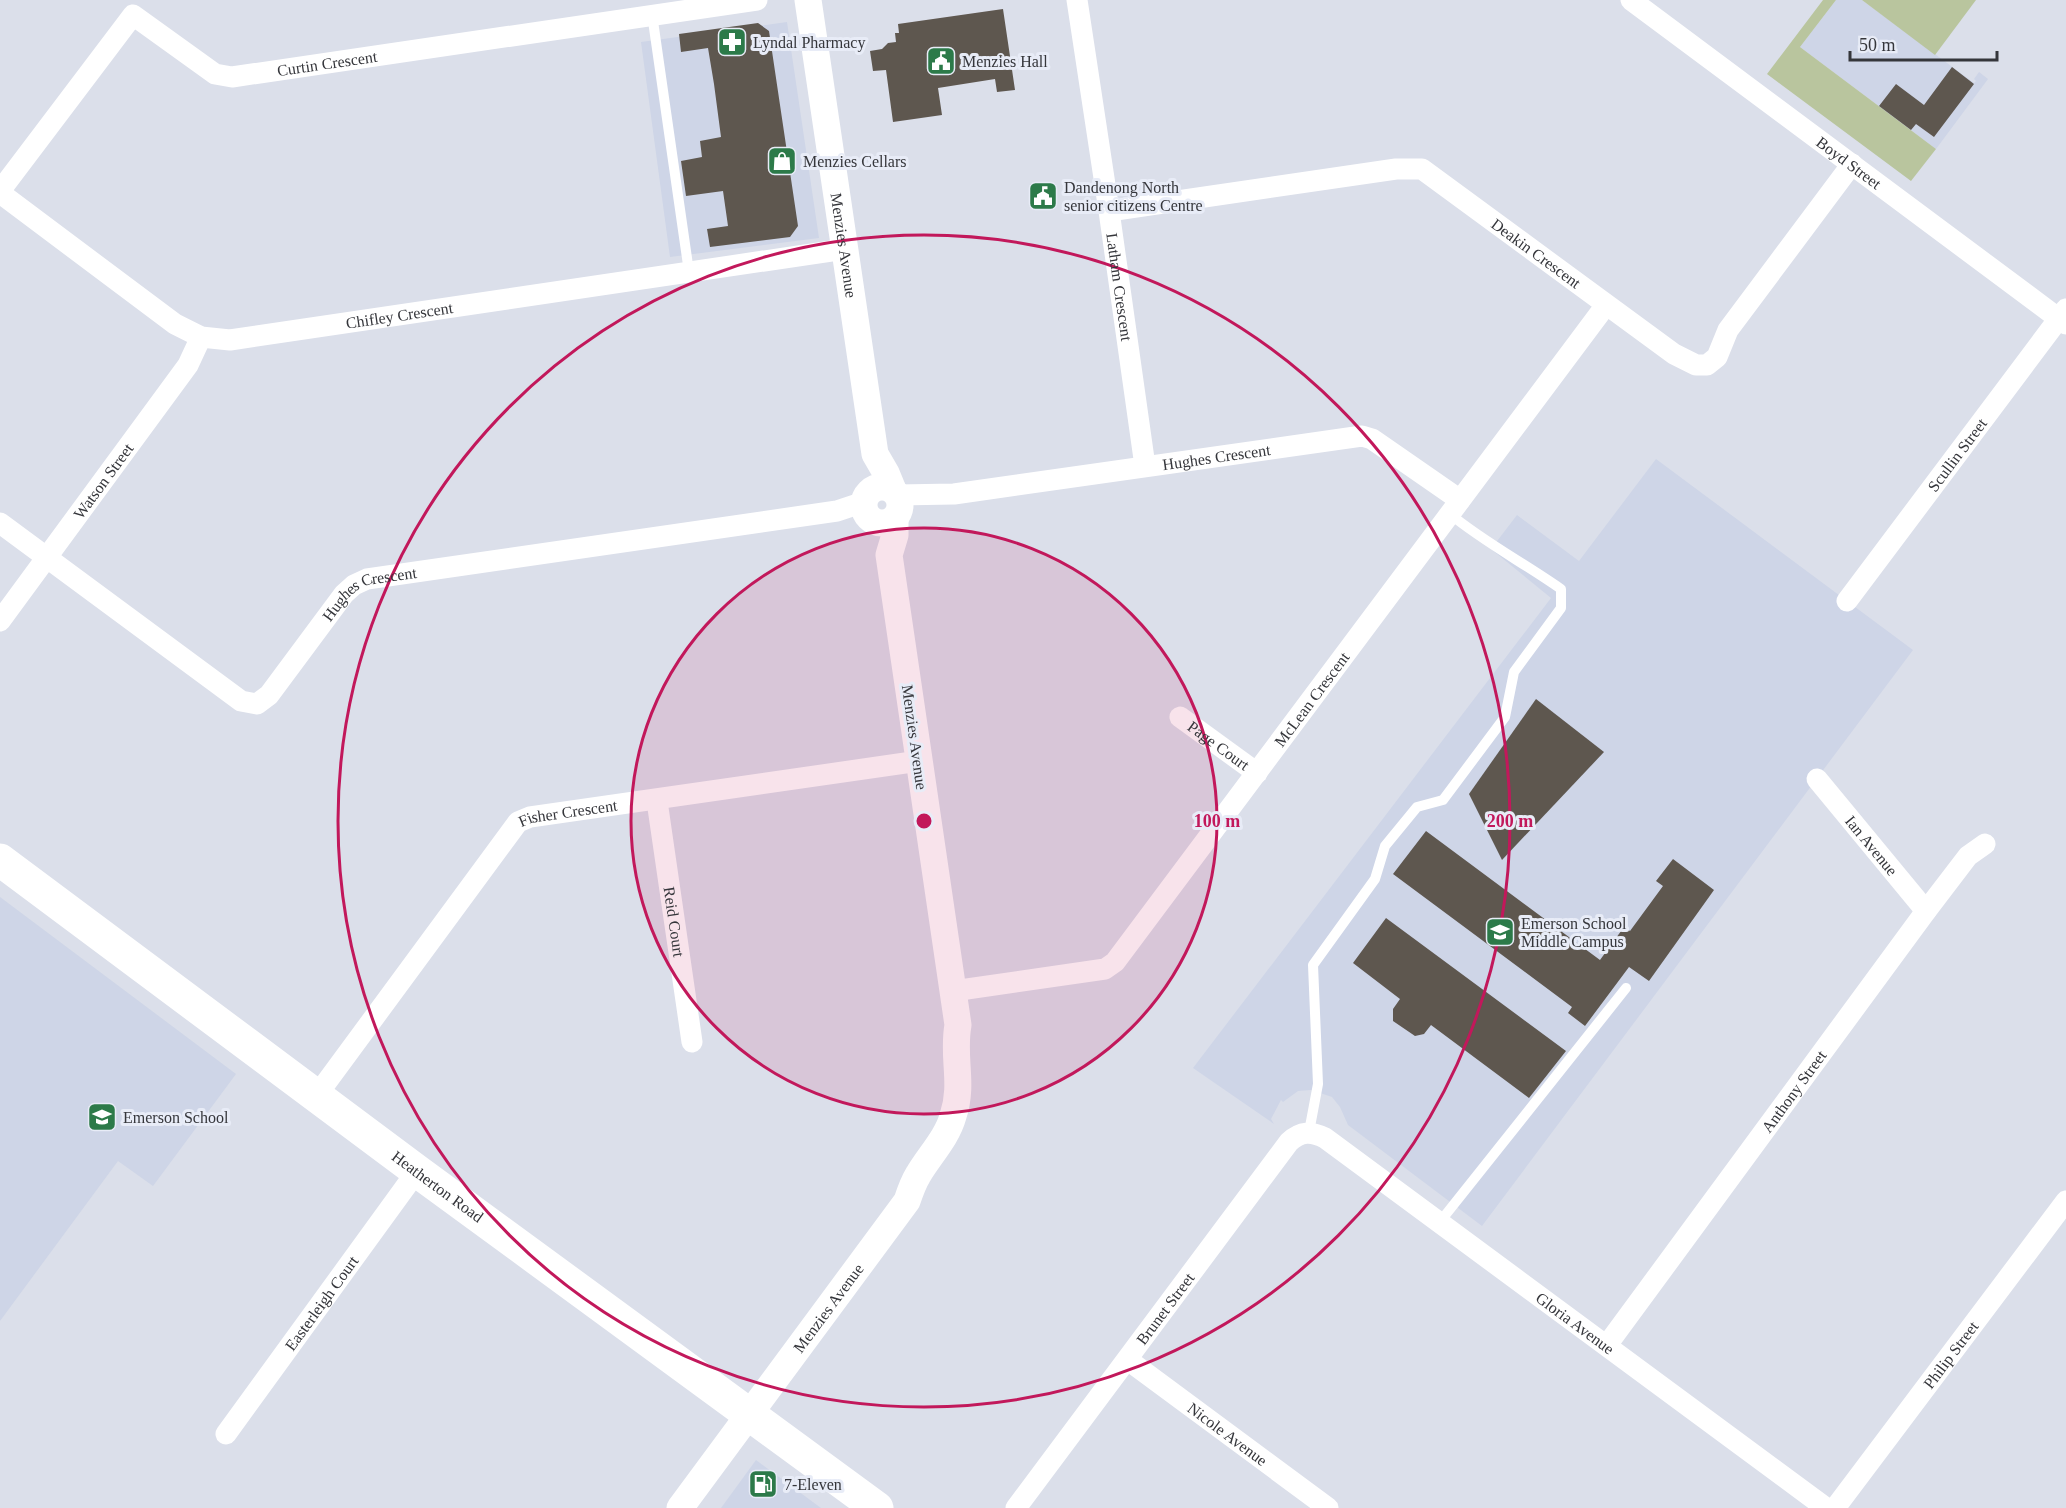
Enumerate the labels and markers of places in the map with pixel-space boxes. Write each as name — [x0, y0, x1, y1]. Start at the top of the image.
pharmacy icon: Lyndal Pharmacy — [716, 26, 748, 58]
place label: Lyndal Pharmacy — [753, 34, 865, 52]
public building icon: Menzies Hall — [925, 45, 957, 77]
place label: Menzies Hall — [962, 53, 1048, 70]
shop icon: Menzies Cellars — [766, 145, 798, 177]
place label: Menzies Cellars — [803, 153, 907, 170]
place label: Dandenong North senior citizens Centre — [1064, 179, 1203, 214]
public building icon: Dandenong North senior citizens Centre — [1027, 180, 1059, 212]
centre of rings — [914, 811, 934, 831]
place label: Emerson School Middle Campus — [1521, 915, 1627, 951]
school or university icon: Emerson School Middle Campus — [1484, 916, 1516, 948]
school or university icon: Emerson School — [86, 1101, 118, 1133]
place label: Emerson School — [123, 1109, 229, 1126]
fuel station icon: 7-Eleven — [747, 1468, 779, 1500]
place label: 7-Eleven — [784, 1476, 842, 1493]

